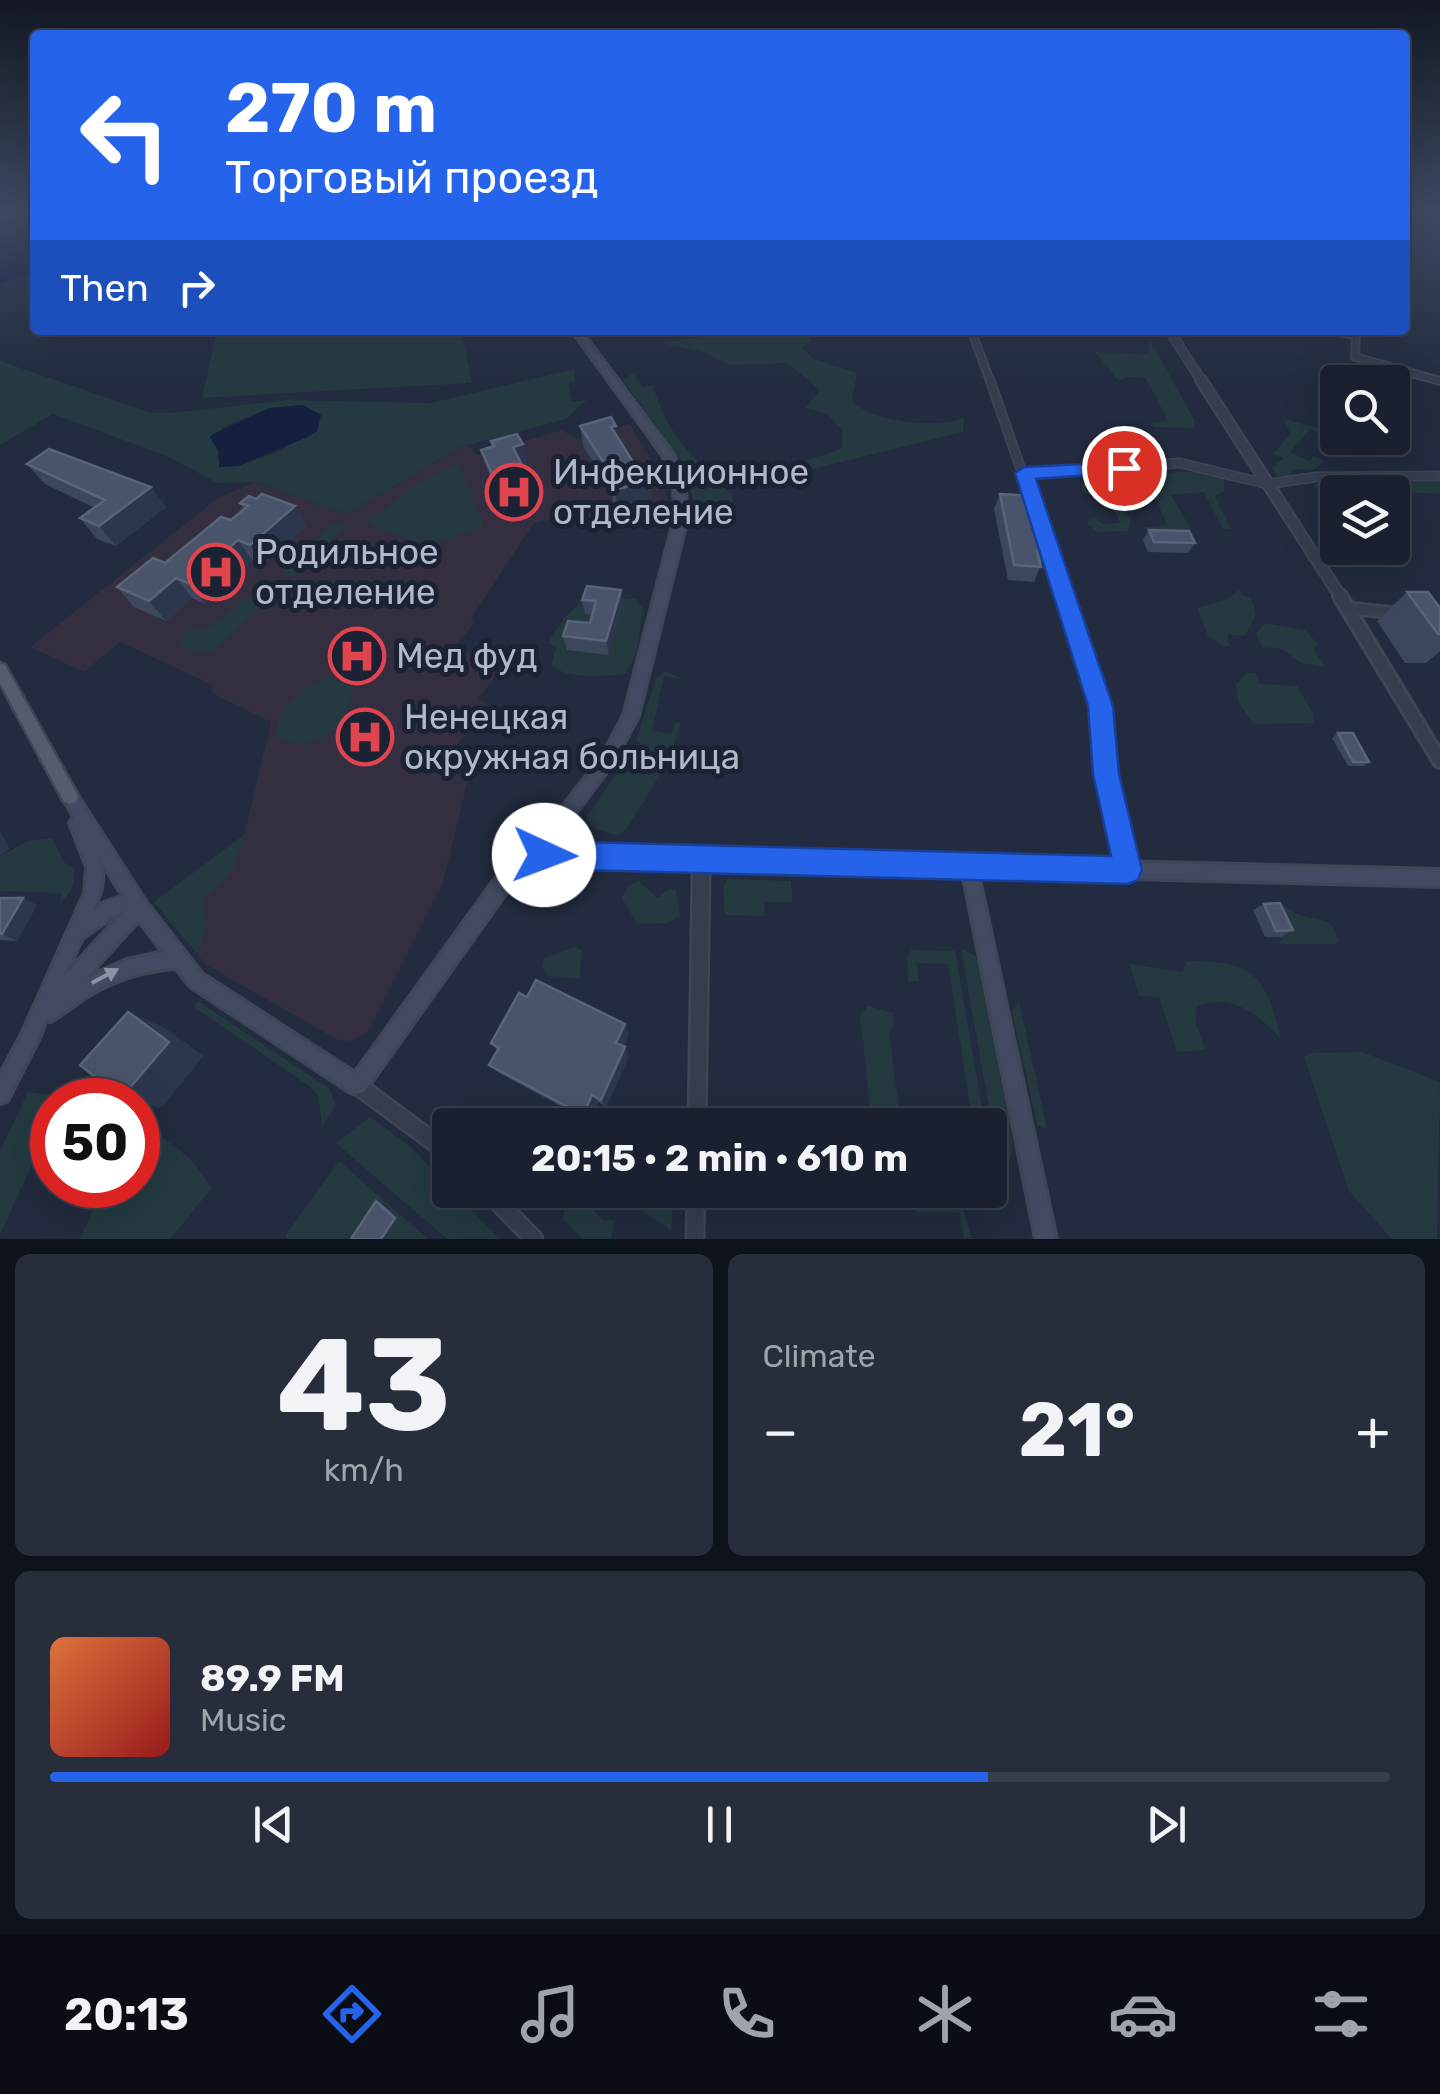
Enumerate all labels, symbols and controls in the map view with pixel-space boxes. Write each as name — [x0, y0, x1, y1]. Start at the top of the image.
text: 270 m — [225, 67, 437, 150]
icon: left — [60, 70, 190, 200]
text: Торговый проезд — [225, 151, 598, 204]
icon: right — [169, 260, 224, 315]
text: Then — [60, 265, 149, 311]
map controls — [1320, 365, 1410, 565]
button: search — [1320, 365, 1410, 455]
pin — [1082, 426, 1167, 511]
icon: arrive — [1097, 441, 1152, 496]
place label: Инфекционное отделение — [553, 451, 809, 533]
hospital icon: Инфекционное отделение — [484, 462, 544, 522]
button: layers — [1320, 475, 1410, 565]
place label: Родильное отделение — [255, 531, 439, 613]
hospital icon: Родильное отделение — [186, 542, 246, 602]
hospital icon: Мед фуд — [327, 626, 387, 686]
place label: Мед фуд — [396, 635, 538, 677]
place label: Ненецкая окружная больница — [404, 696, 740, 778]
hospital icon: Ненецкая окружная больница — [335, 707, 395, 767]
position arrow — [492, 803, 596, 907]
one-way arrow — [90, 968, 119, 985]
speed limit sign: 50 — [30, 1078, 160, 1208]
text: 20:15 · 2 min · 610 m — [531, 1135, 908, 1181]
text: 43 — [277, 1308, 451, 1463]
text: Climate — [763, 1337, 876, 1375]
text: 21° — [1019, 1386, 1135, 1475]
text: − — [763, 1399, 798, 1464]
text: + — [1356, 1399, 1390, 1464]
text: km/h — [324, 1451, 404, 1489]
text: 89.9 FM — [200, 1655, 345, 1701]
text: Music — [200, 1701, 286, 1739]
icon: previous — [246, 1797, 301, 1852]
icon: pause — [692, 1797, 747, 1852]
icon: next — [1139, 1797, 1194, 1852]
icon: directions — [317, 1979, 387, 2049]
icon: music — [515, 1979, 585, 2049]
icon: phone — [712, 1979, 782, 2049]
icon: climate — [910, 1979, 980, 2049]
icon: car — [1108, 1979, 1178, 2049]
icon: filters — [1306, 1979, 1376, 2049]
text: 20:13 — [64, 1988, 189, 2041]

